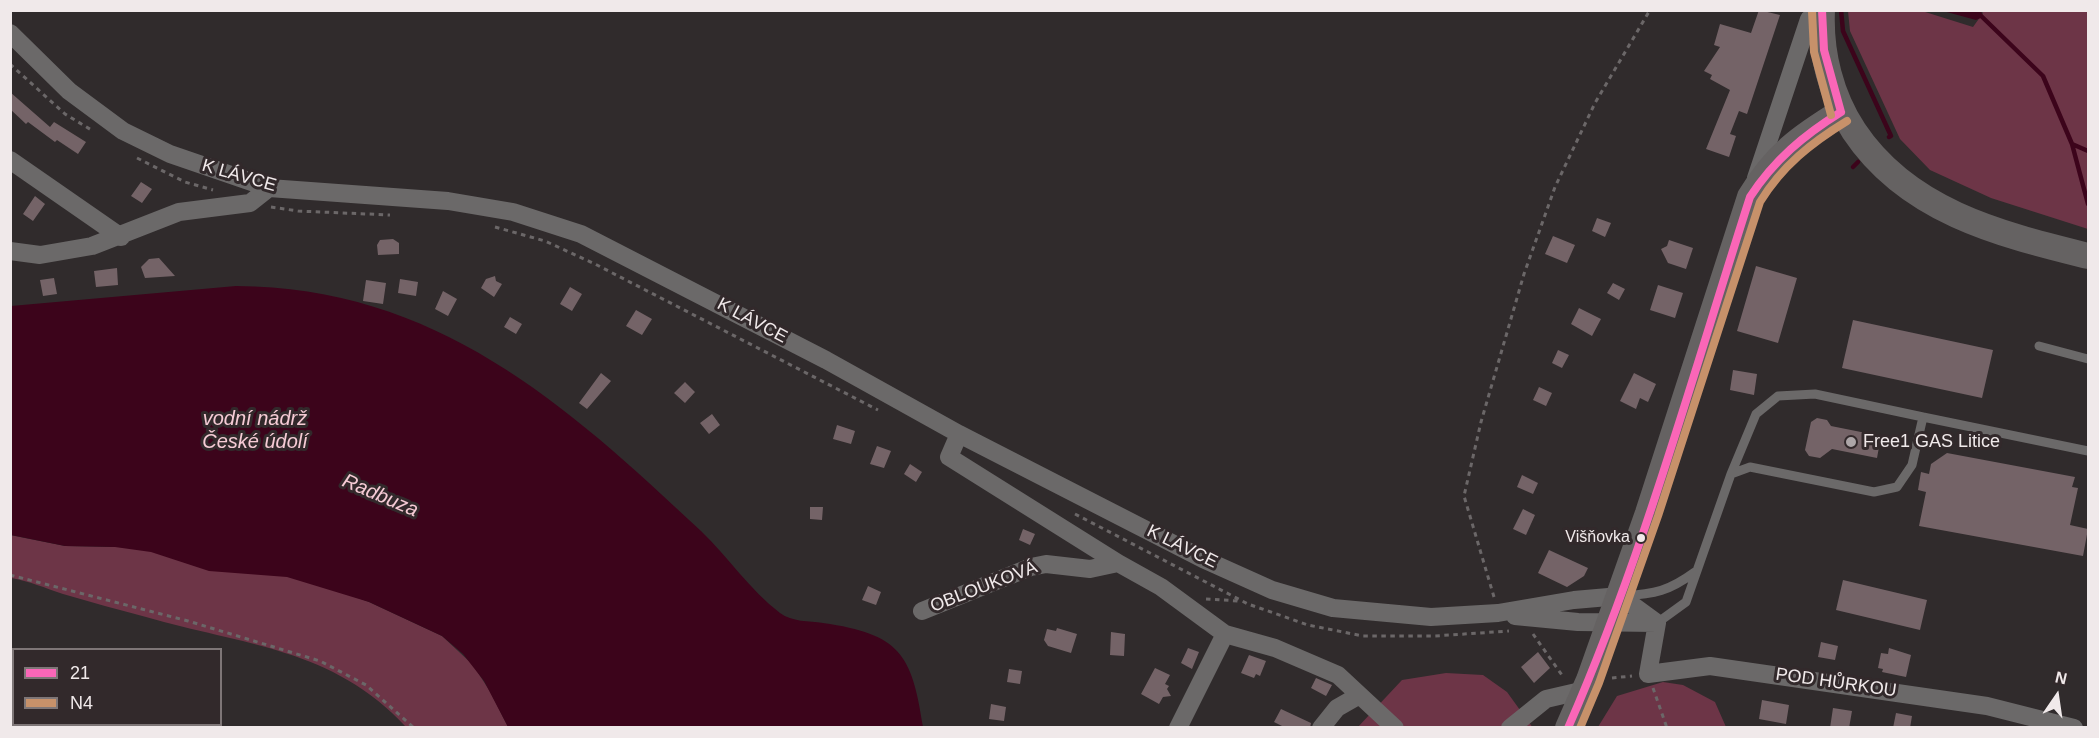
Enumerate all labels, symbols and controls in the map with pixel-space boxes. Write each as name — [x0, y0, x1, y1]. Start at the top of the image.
street label: K LÁVCE — [199, 155, 279, 197]
street label: K LÁVCE — [713, 294, 791, 348]
water label: vodní nádrž České údolí — [202, 407, 308, 454]
place label: Free1 GAS Litice — [1863, 431, 2000, 453]
marker: Free1 GAS Litice — [1844, 435, 1858, 449]
water label: Radbuza — [338, 469, 422, 523]
street label: K LÁVCE — [1143, 521, 1221, 573]
place label: Višňovka — [1565, 528, 1630, 548]
marker: Višňovka — [1635, 532, 1647, 544]
street label: OBLOUKOVÁ — [927, 557, 1041, 617]
legend — [12, 648, 222, 726]
text: 21 — [70, 663, 90, 683]
street label: POD HŮRKOU — [1774, 664, 1898, 702]
north arrow — [2027, 666, 2087, 726]
text: N — [2054, 668, 2069, 688]
text: N4 — [70, 693, 93, 713]

